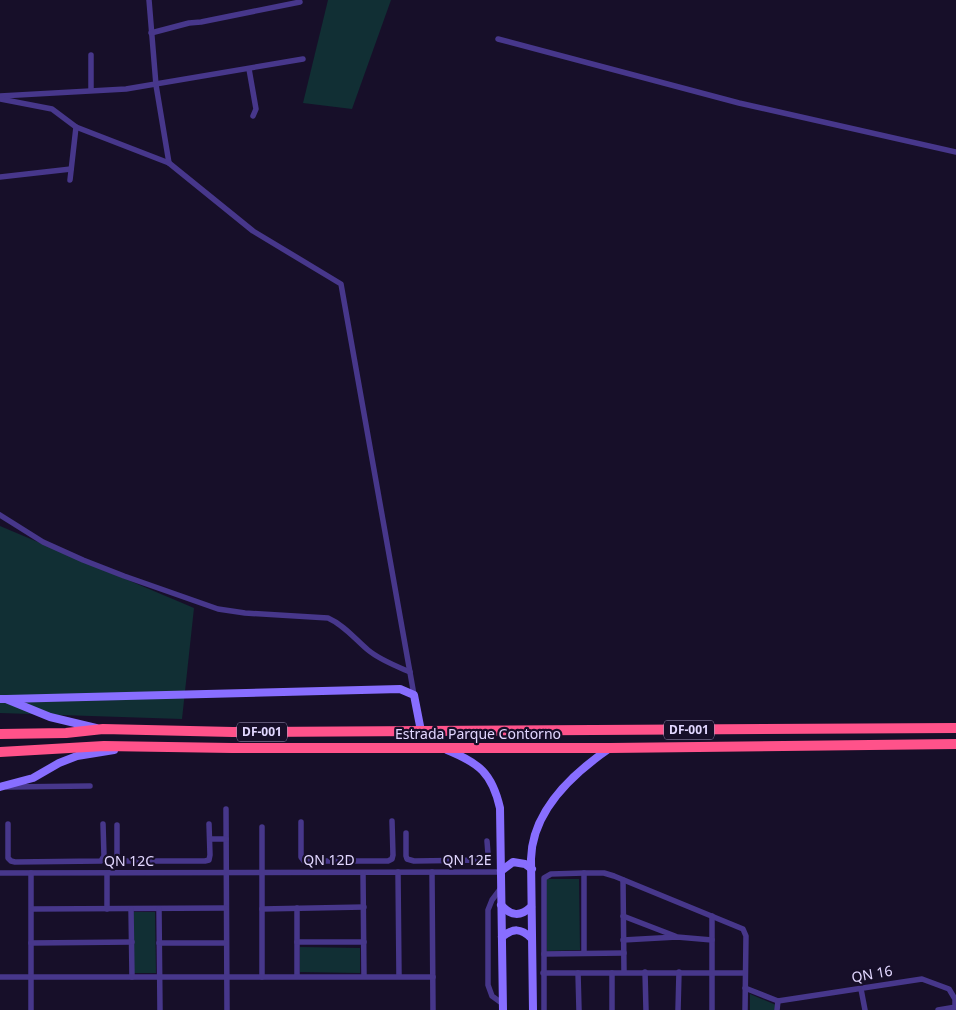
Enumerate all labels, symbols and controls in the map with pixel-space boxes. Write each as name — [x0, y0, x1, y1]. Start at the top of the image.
road number: DF-001 — [664, 720, 714, 740]
road number: DF-001 — [237, 722, 287, 742]
street label: Estrada Parque Contorno — [395, 724, 561, 743]
street label: QN 12D — [303, 850, 355, 869]
street label: QN 12E — [442, 850, 492, 869]
street label: QN 12C — [104, 851, 154, 870]
street label: QN 16 — [850, 961, 894, 986]

